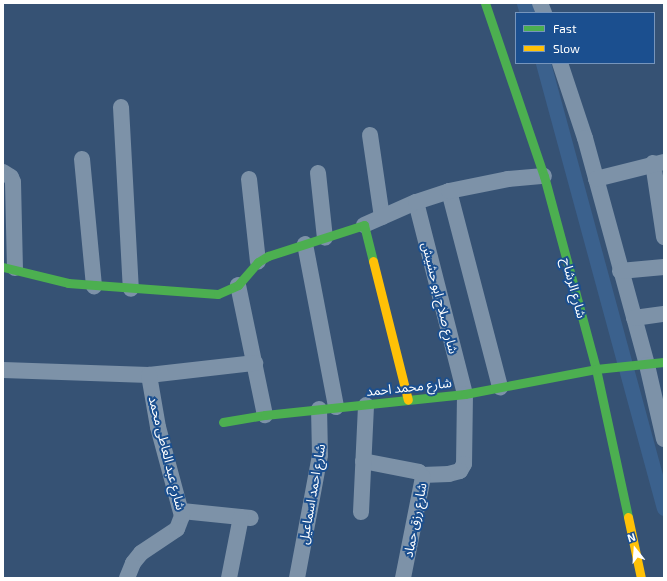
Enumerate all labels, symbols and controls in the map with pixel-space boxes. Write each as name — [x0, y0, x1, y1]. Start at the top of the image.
legend — [515, 12, 655, 64]
text: Fast — [553, 21, 576, 35]
text: Slow — [553, 41, 580, 55]
street label: شارع صلاح ابو حشيش — [419, 240, 461, 356]
street label: شارع الرشاح — [558, 256, 590, 320]
street label: شارع محمد احمد — [365, 375, 453, 399]
street label: شارع عبد العاطى محمد — [145, 394, 189, 512]
street label: شارع احمد اسماعيل — [295, 443, 329, 545]
street label: شارع رزق حماد — [400, 481, 430, 559]
north arrow — [615, 529, 655, 569]
text: N — [626, 530, 637, 544]

